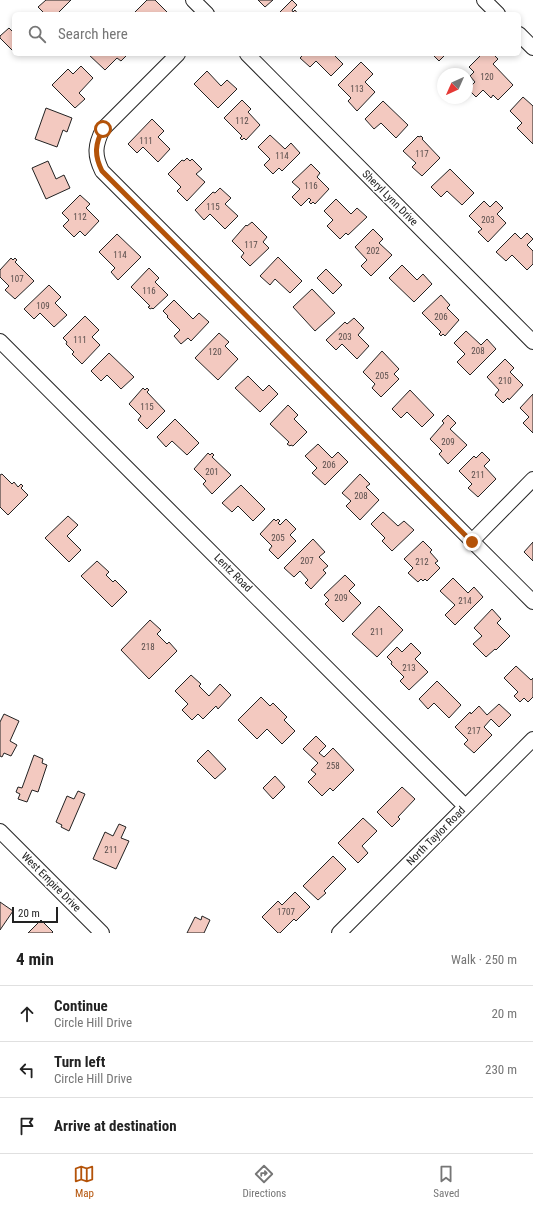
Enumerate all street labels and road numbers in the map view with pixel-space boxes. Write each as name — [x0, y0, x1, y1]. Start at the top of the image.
street label: Sheryl Lynn Drive — [359, 167, 421, 229]
street label: Lentz Road — [211, 551, 255, 595]
street label: North Taylor Road — [404, 804, 468, 868]
street label: West Empire Drive — [19, 850, 83, 914]

